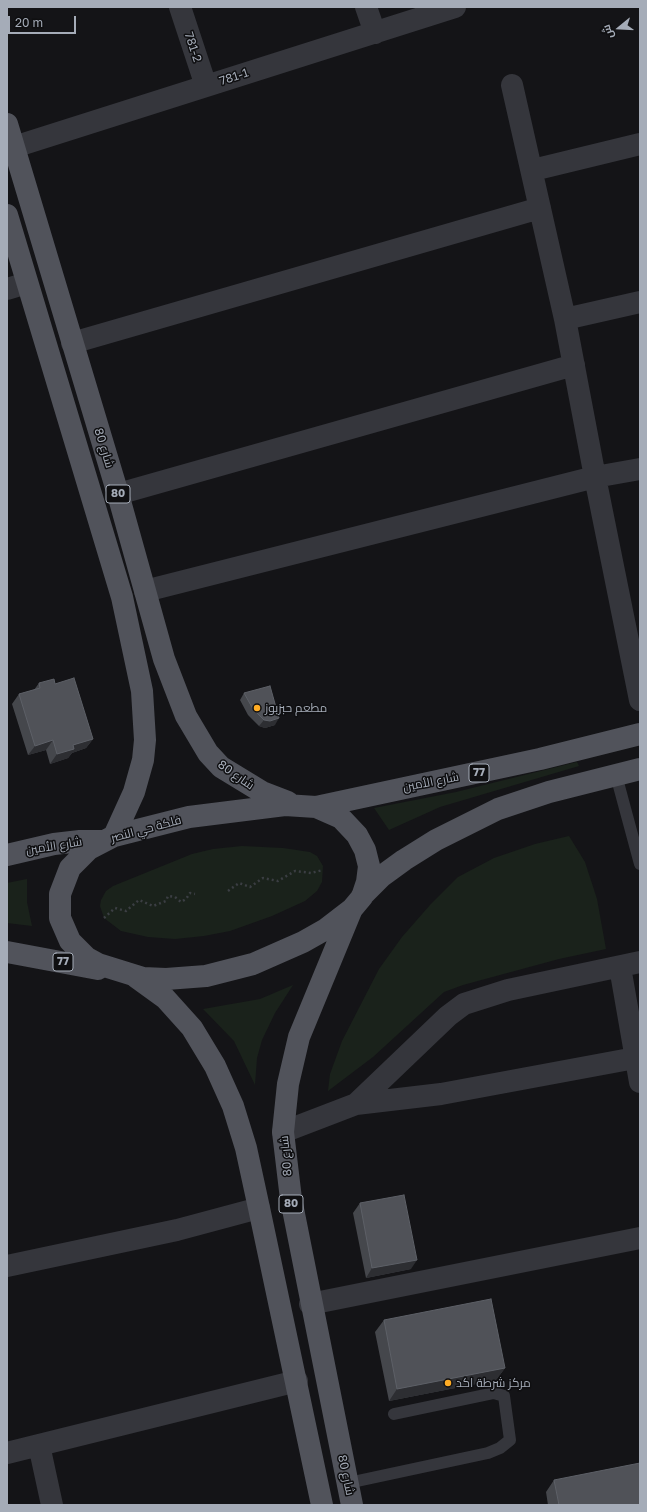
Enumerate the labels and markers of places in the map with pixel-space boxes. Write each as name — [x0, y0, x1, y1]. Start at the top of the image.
place label: مطعم حبزبوز — [265, 701, 327, 715]
marker: مطعم حبزبوز — [252, 703, 262, 713]
place label: مركز شرطة اكد — [456, 1376, 531, 1390]
marker: مركز شرطة اكد — [443, 1378, 453, 1388]

